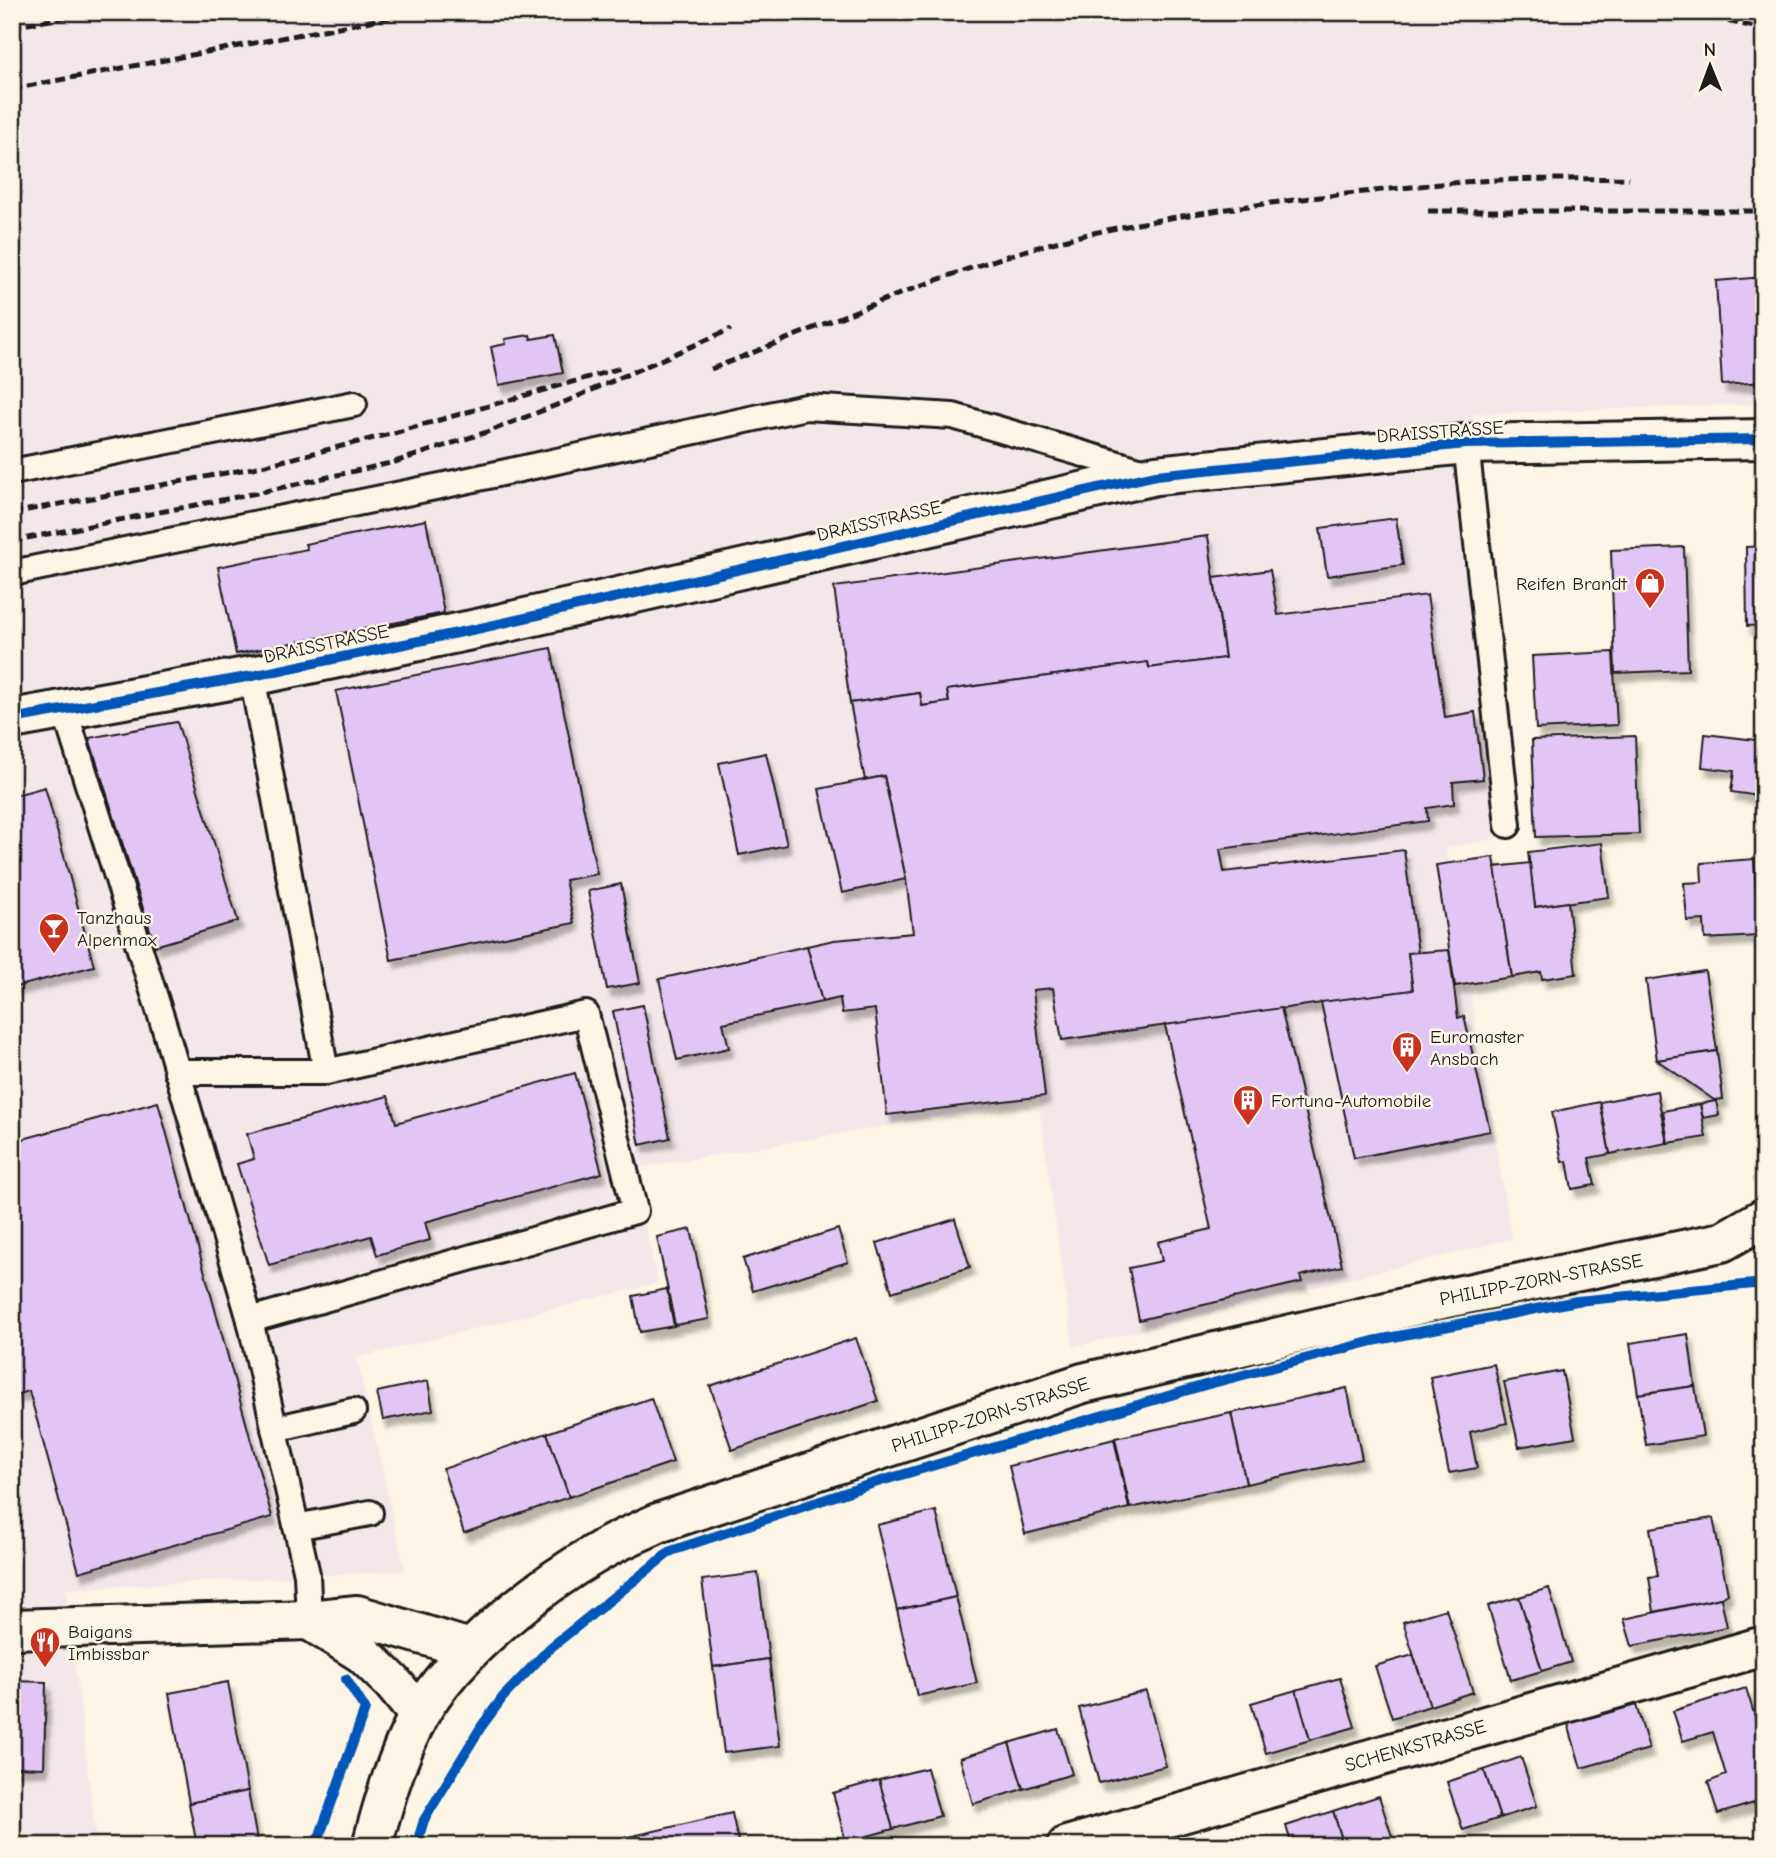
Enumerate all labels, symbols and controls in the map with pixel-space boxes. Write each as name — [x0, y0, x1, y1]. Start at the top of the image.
north arrow — [1674, 32, 1744, 102]
text: N — [1703, 39, 1716, 61]
street label: DRAISSTRASSE — [1376, 417, 1504, 447]
street label: DRAISSTRASSE — [815, 496, 944, 546]
shop icon: Reifen Brandt — [1633, 566, 1667, 610]
place label: Reifen Brandt — [1516, 573, 1628, 595]
street label: DRAISSTRASSE — [262, 620, 391, 668]
place label: Tanzhaus Alpenmax — [77, 907, 158, 951]
bar icon: Tanzhaus Alpenmax — [37, 911, 71, 955]
place label: Euromaster Ansbach — [1430, 1026, 1524, 1070]
building icon: Euromaster Ansbach — [1390, 1030, 1424, 1074]
building icon: Fortuna-Automobile — [1231, 1083, 1265, 1127]
place label: Fortuna-Automobile — [1271, 1090, 1431, 1112]
street label: PHILIPP-ZORN-STRASSE — [1438, 1249, 1645, 1310]
street label: PHILIPP-ZORN-STRASSE — [889, 1373, 1092, 1457]
place label: Baigans Imbissbar — [68, 1621, 149, 1665]
restaurant icon: Baigans Imbissbar — [28, 1625, 62, 1669]
street label: SCHENKSTRASSE — [1342, 1715, 1488, 1777]

